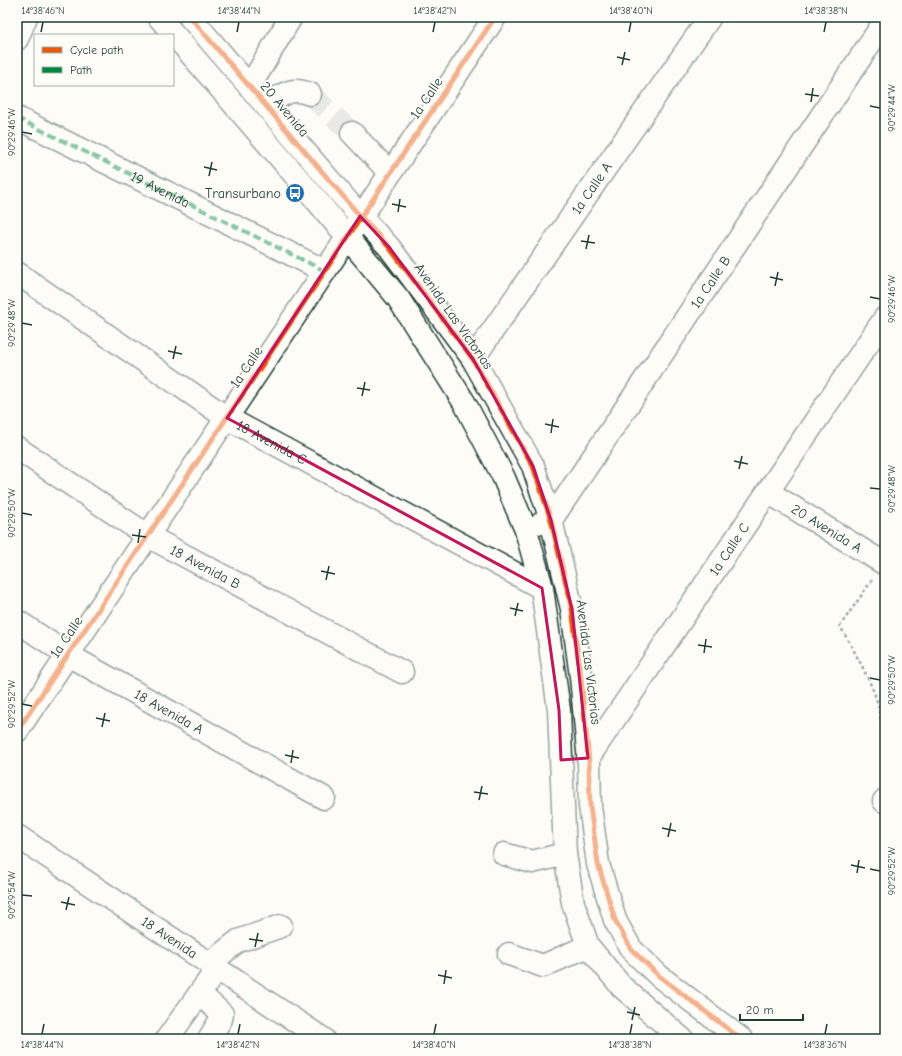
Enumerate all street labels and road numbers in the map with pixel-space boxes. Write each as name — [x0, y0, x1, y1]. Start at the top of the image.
street label: 1a Calle — [406, 74, 446, 122]
street label: 20 Avenida — [257, 78, 313, 140]
street label: 1a Calle A — [568, 159, 616, 218]
street label: 19 Avenida — [128, 168, 193, 211]
street label: 1a Calle B — [687, 252, 735, 312]
street label: Avenida Las Victorias — [411, 260, 497, 373]
street label: 1a Calle — [226, 343, 266, 391]
street label: 18 Avenida C — [234, 417, 310, 469]
street label: 20 Avenida A — [788, 500, 865, 557]
street label: 1a Calle C — [706, 520, 753, 579]
street label: 18 Avenida B — [167, 542, 244, 593]
street label: Avenida Las Victorias — [572, 599, 605, 726]
street label: 1a Calle — [46, 613, 86, 661]
street label: 18 Avenida A — [131, 686, 206, 738]
street label: 18 Avenida — [138, 913, 200, 962]

